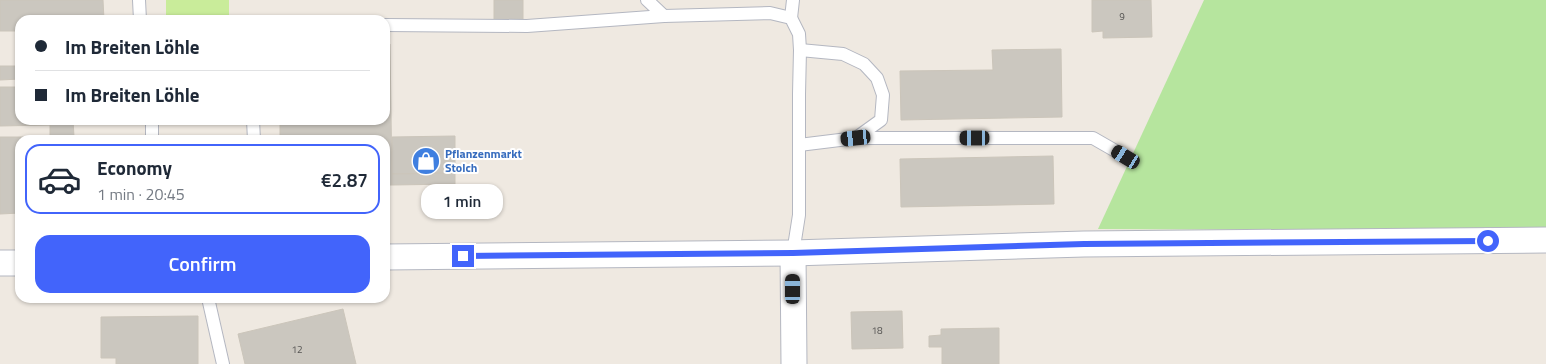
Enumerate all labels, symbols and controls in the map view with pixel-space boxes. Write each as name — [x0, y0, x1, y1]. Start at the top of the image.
house number: 9 — [1119, 9, 1125, 24]
text: Im Breiten Löhle — [65, 32, 199, 61]
text: Im Breiten Löhle — [65, 80, 199, 109]
car — [840, 129, 871, 147]
car — [960, 131, 990, 146]
car — [1109, 143, 1142, 171]
place label: Pflanzenmarkt Stolch — [445, 144, 522, 177]
shop icon: Pflanzenmarkt Stolch — [411, 146, 441, 176]
text: Economy — [97, 153, 172, 182]
icon: car — [37, 157, 82, 202]
text: €2.87 — [321, 165, 368, 194]
text: 1 min · 20:45 — [97, 182, 185, 206]
callout: 1 min — [422, 184, 504, 218]
text: 1 min — [443, 189, 481, 213]
route start — [1477, 230, 1499, 252]
button: Confirm — [35, 235, 370, 293]
route end — [452, 245, 474, 267]
car — [785, 274, 800, 304]
house number: 18 — [871, 323, 883, 338]
house number: 12 — [291, 342, 303, 357]

